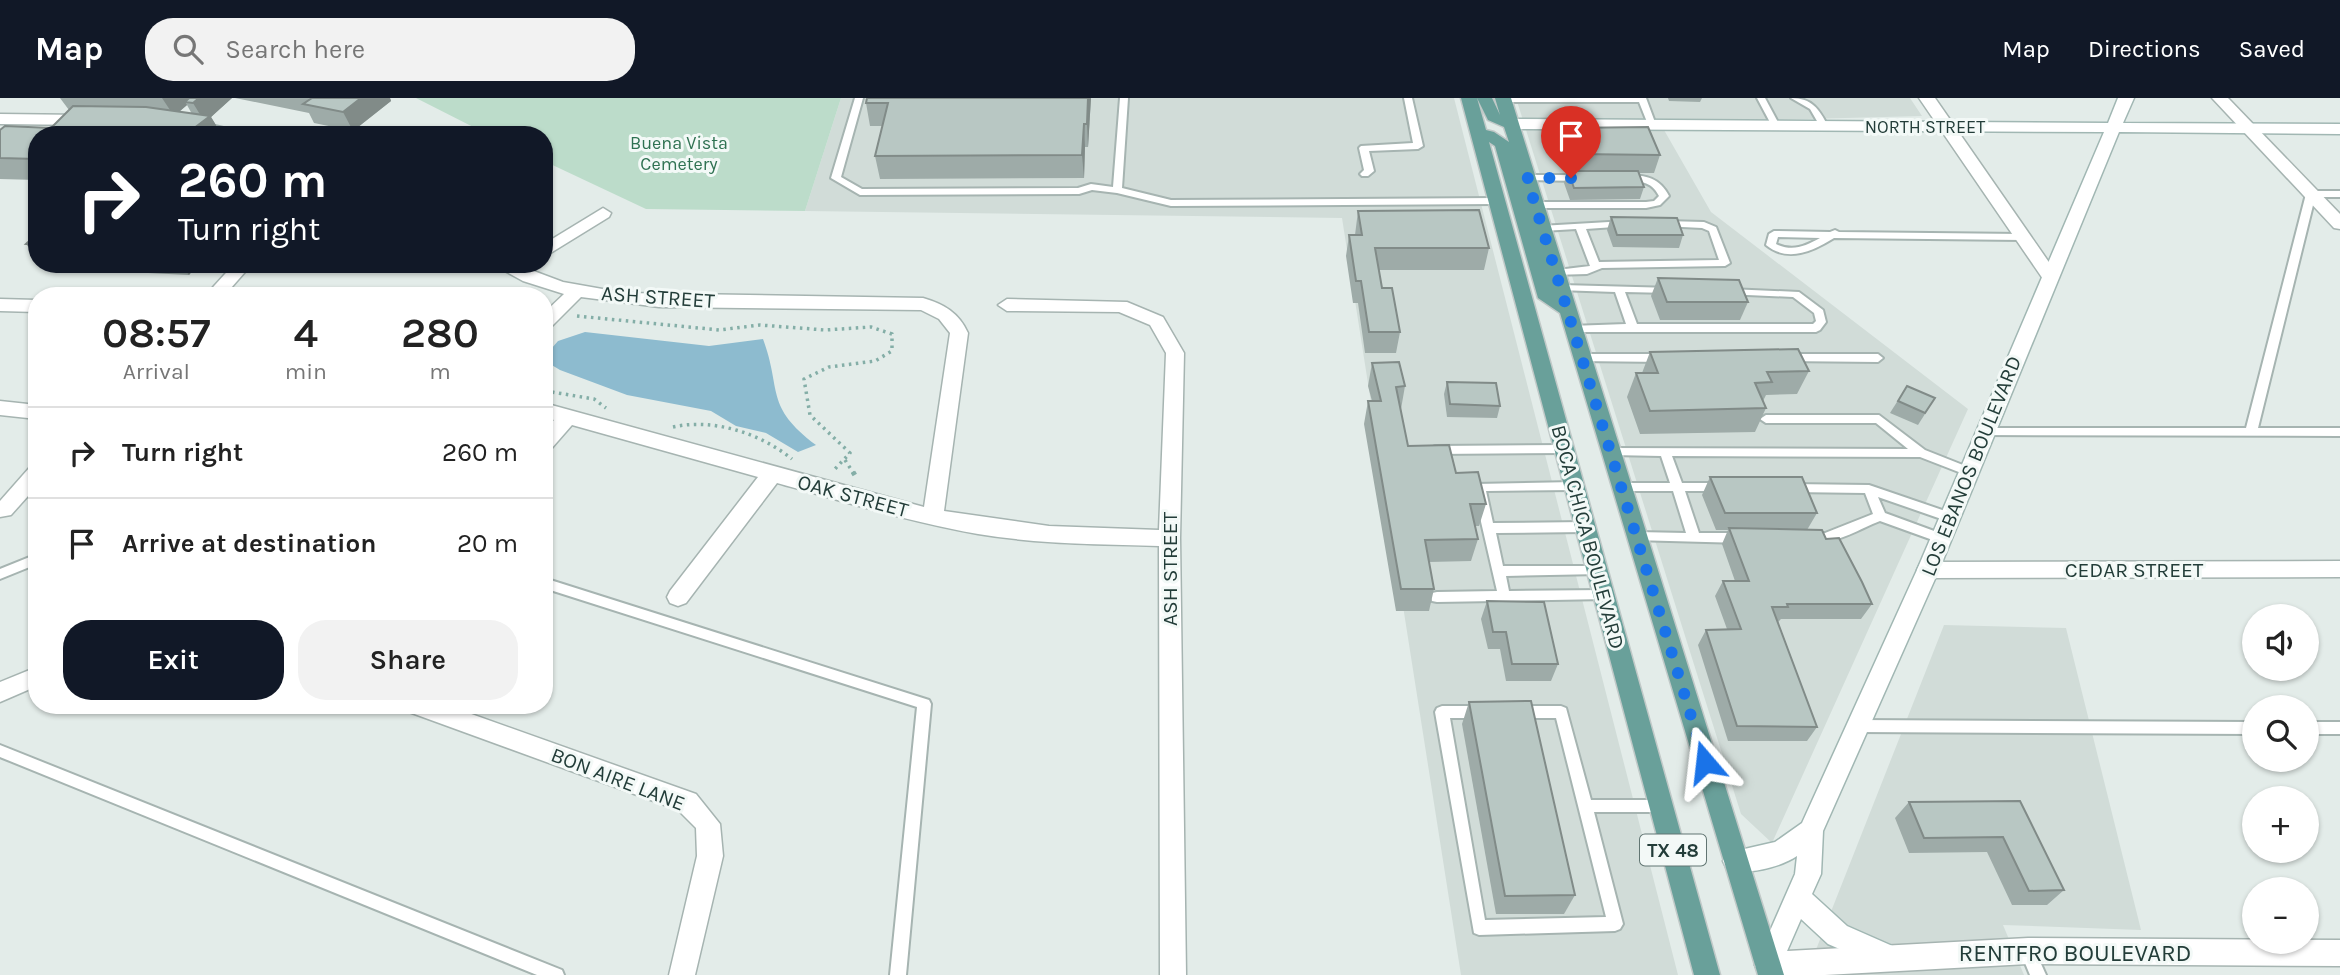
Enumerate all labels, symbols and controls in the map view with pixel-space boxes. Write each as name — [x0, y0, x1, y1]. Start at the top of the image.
search box — [145, 18, 635, 81]
text: Map — [35, 30, 103, 68]
icon: search — [169, 30, 207, 68]
text: Search here — [225, 34, 365, 65]
text: Map — [2002, 35, 2050, 63]
text: Directions — [2088, 35, 2201, 63]
text: Saved — [2239, 35, 2305, 63]
pin — [1541, 106, 1601, 178]
street label: NORTH STREET — [1865, 116, 1985, 138]
icon: arrive — [1552, 117, 1590, 155]
park label: Buena Vista Cemetery — [630, 132, 728, 175]
text: 260 m — [178, 152, 327, 209]
icon: right — [63, 154, 154, 245]
text: Turn right — [178, 211, 320, 248]
street label: ASH STREET — [600, 281, 716, 313]
text: 08:57 — [102, 308, 211, 358]
text: 4 — [294, 308, 318, 358]
text: 280 — [401, 308, 479, 358]
street label: LOS EBANOS BOULEVARD — [1916, 352, 2026, 580]
text: Arrival — [123, 358, 190, 385]
text: min — [285, 358, 327, 385]
text: m — [429, 358, 451, 385]
street label: BOCA CHICA BOULEVARD — [1546, 422, 1630, 652]
icon: right — [63, 434, 101, 472]
text: Turn right — [122, 437, 243, 468]
text: 260 m — [442, 437, 518, 468]
street label: OAK STREET — [795, 470, 911, 522]
street label: ASH STREET — [1158, 512, 1182, 626]
icon: arrive — [63, 525, 101, 563]
text: Arrive at destination — [122, 528, 376, 559]
text: 20 m — [457, 528, 518, 559]
street label: CEDAR STREET — [2065, 558, 2204, 582]
map controls — [2242, 604, 2319, 954]
button: sound — [2242, 604, 2319, 681]
button: Exit — [63, 620, 284, 700]
button: Share — [298, 620, 518, 700]
button: search — [2242, 695, 2319, 772]
position arrow — [1668, 725, 1742, 799]
street label: BON AIRE LANE — [548, 742, 688, 816]
button: + — [2242, 786, 2319, 863]
road number: TX 48 — [1640, 834, 1706, 866]
button: − — [2242, 877, 2319, 954]
street label: RENTFRO BOULEVARD — [1959, 939, 2191, 967]

